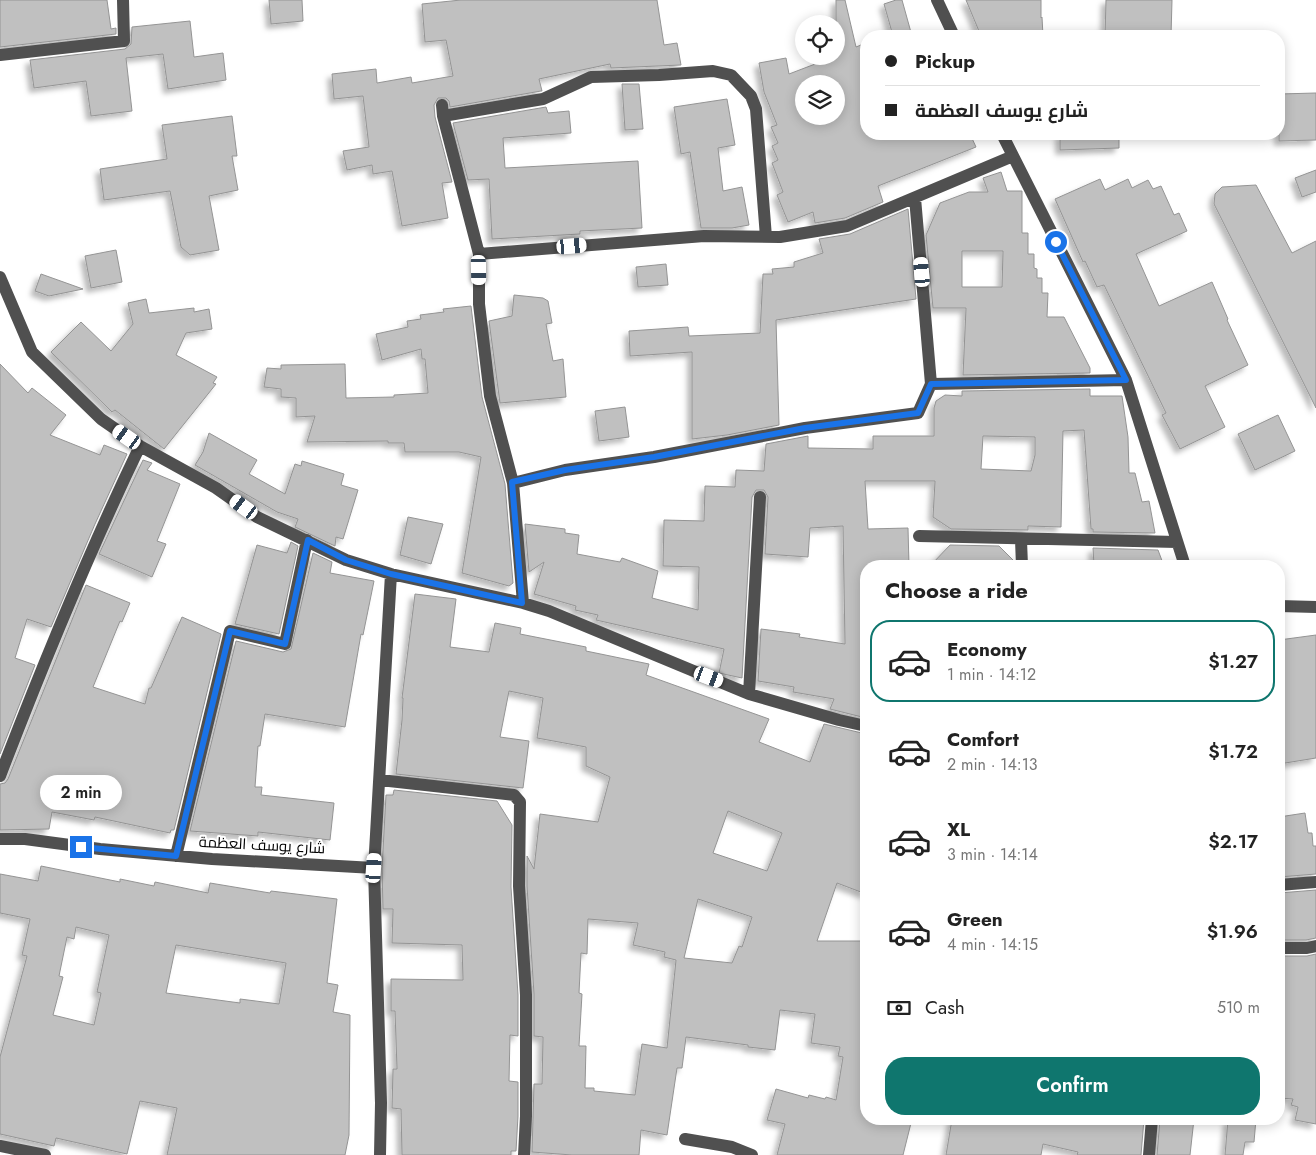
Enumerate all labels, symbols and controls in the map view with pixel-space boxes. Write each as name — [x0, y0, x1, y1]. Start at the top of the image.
map controls — [795, 15, 845, 125]
button: locate — [795, 15, 845, 65]
text: Pickup — [915, 48, 975, 75]
button: layers — [795, 75, 845, 125]
text: شارع يوسف العظمة — [915, 97, 1088, 124]
route start — [1045, 231, 1067, 253]
car — [556, 237, 587, 255]
car — [471, 255, 486, 285]
car — [913, 256, 930, 288]
car — [110, 422, 143, 452]
car — [227, 492, 260, 522]
text: Choose a ride — [885, 574, 1028, 606]
text: Economy — [947, 636, 1027, 663]
icon: car — [887, 639, 932, 684]
text: $1.27 — [1208, 648, 1258, 675]
text: 1 min · 14:12 — [947, 663, 1036, 686]
car — [692, 665, 725, 689]
text: Comfort — [947, 726, 1019, 753]
icon: car — [887, 729, 932, 774]
text: $1.72 — [1208, 738, 1258, 765]
text: 2 min · 14:13 — [947, 753, 1038, 776]
callout: 2 min — [40, 774, 122, 810]
text: 2 min — [60, 781, 102, 804]
text: XL — [947, 816, 970, 843]
icon: car — [887, 819, 932, 864]
text: $2.17 — [1208, 828, 1258, 855]
street label: شارع يوسف العظمة — [198, 831, 326, 859]
route end — [70, 836, 92, 858]
text: 3 min · 14:14 — [947, 843, 1038, 866]
car — [365, 853, 382, 883]
text: Green — [947, 906, 1003, 933]
icon: car — [887, 909, 932, 954]
text: $1.96 — [1207, 918, 1258, 945]
text: 4 min · 14:15 — [947, 933, 1038, 956]
icon: cash — [885, 994, 913, 1022]
text: Cash — [925, 994, 965, 1021]
text: 510 m — [1217, 996, 1260, 1019]
button: Confirm — [885, 1057, 1260, 1115]

